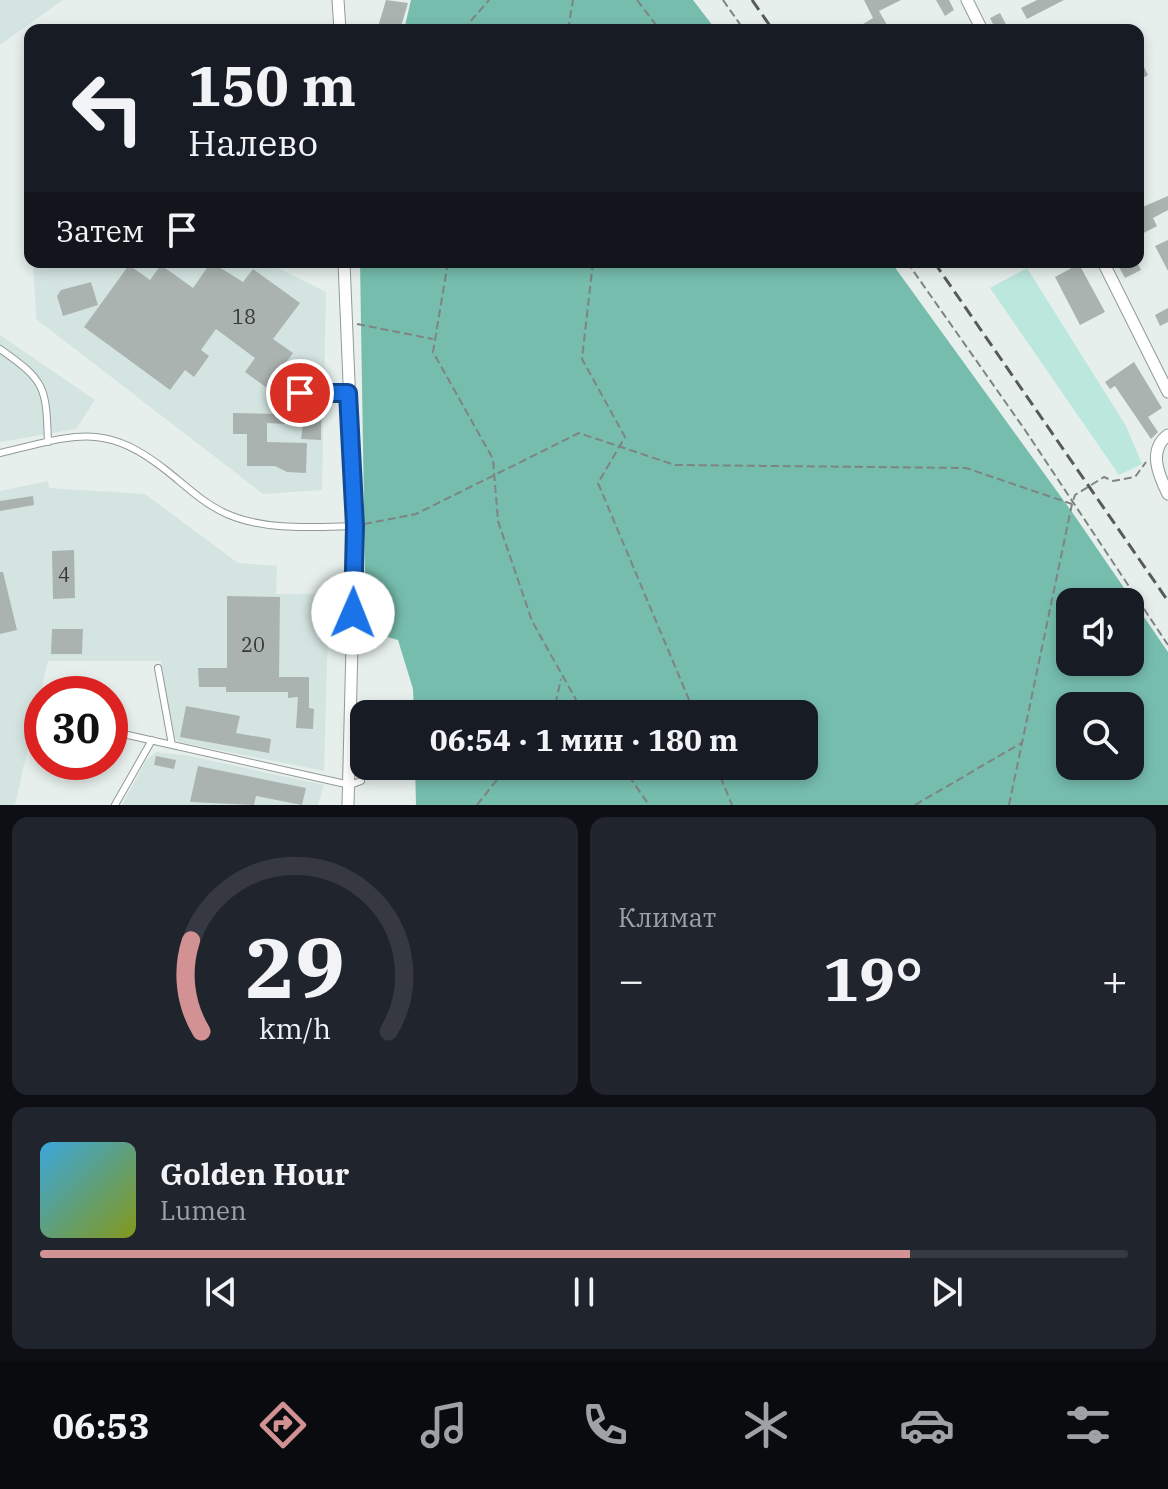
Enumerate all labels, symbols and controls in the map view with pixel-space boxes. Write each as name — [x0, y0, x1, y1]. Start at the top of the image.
text: 150 m — [188, 49, 356, 121]
icon: left — [56, 56, 160, 160]
text: Налево — [188, 119, 318, 166]
icon: arrive — [160, 208, 204, 252]
text: Затем — [56, 211, 144, 250]
house number: 18 — [232, 303, 256, 330]
pin — [266, 359, 334, 427]
icon: arrive — [278, 371, 322, 415]
house number: 4 — [58, 561, 70, 588]
position arrow — [311, 571, 395, 655]
map controls — [1056, 588, 1144, 780]
button: sound — [1056, 588, 1144, 676]
house number: 20 — [241, 631, 265, 658]
speed limit sign: 30 — [24, 676, 128, 780]
button: search — [1056, 692, 1144, 780]
text: 06:54 · 1 мин · 180 m — [430, 720, 738, 759]
text: Климат — [618, 900, 716, 934]
text: 29 — [245, 913, 345, 1021]
text: 19° — [823, 939, 923, 1018]
text: − — [618, 951, 644, 1008]
text: + — [1102, 951, 1128, 1008]
text: km/h — [259, 1010, 331, 1047]
text: Golden Hour — [160, 1154, 349, 1193]
text: Lumen — [160, 1193, 247, 1227]
icon: previous — [199, 1270, 243, 1314]
icon: pause — [562, 1270, 606, 1314]
icon: next — [925, 1270, 969, 1314]
icon: directions — [255, 1397, 311, 1453]
icon: music — [416, 1397, 472, 1453]
icon: phone — [577, 1397, 633, 1453]
icon: climate — [738, 1397, 794, 1453]
icon: car — [899, 1397, 955, 1453]
icon: filters — [1060, 1397, 1116, 1453]
text: 06:53 — [52, 1402, 150, 1449]

